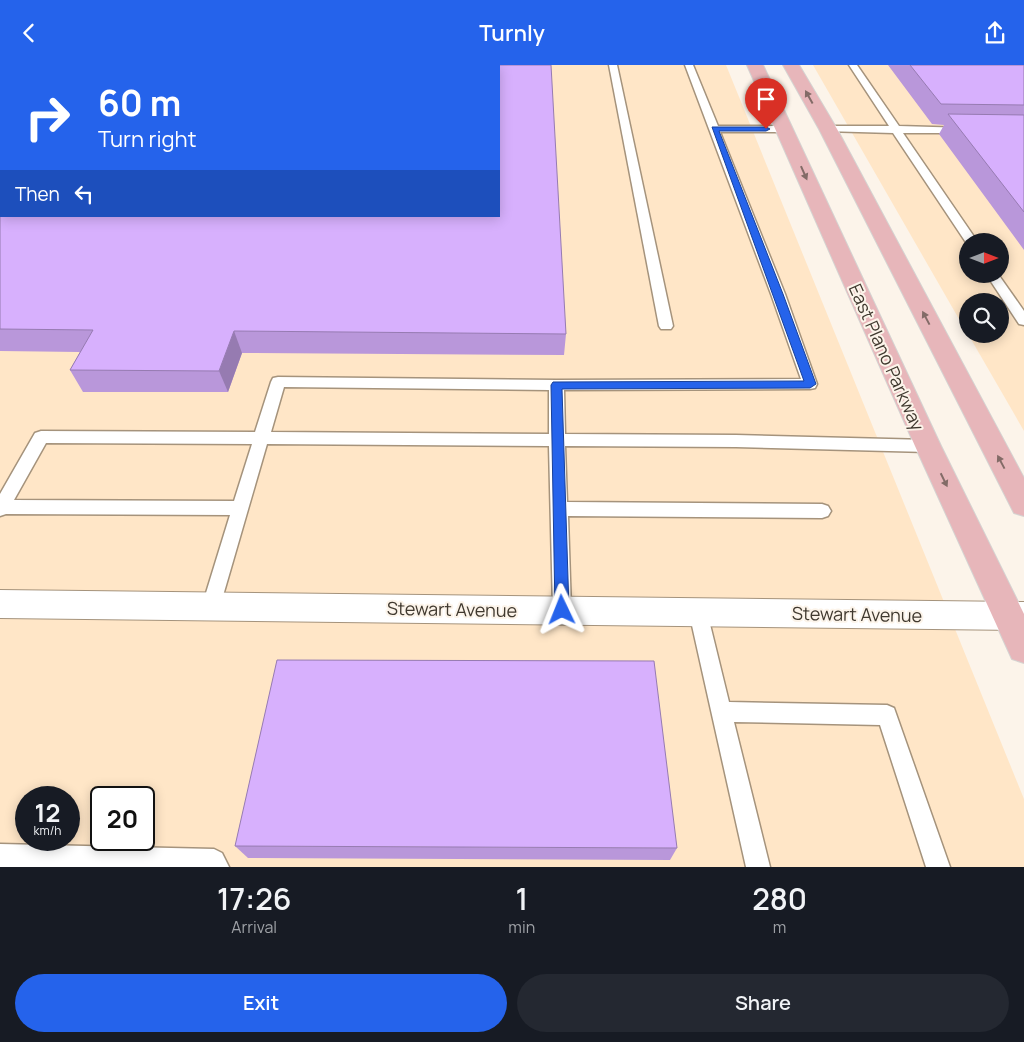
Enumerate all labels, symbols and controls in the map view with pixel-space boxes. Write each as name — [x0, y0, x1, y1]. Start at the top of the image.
text: Turnly — [479, 18, 545, 48]
icon: back — [15, 19, 43, 47]
icon: share — [981, 19, 1009, 47]
pin — [745, 78, 787, 129]
text: 60 m — [98, 79, 181, 127]
icon: right — [15, 85, 80, 150]
icon: arrive — [752, 85, 780, 113]
one-way arrow — [805, 90, 814, 104]
text: Turn right — [98, 124, 196, 154]
one-way arrow — [800, 166, 808, 180]
icon: left — [70, 180, 98, 208]
text: Then — [15, 181, 60, 207]
north arrow — [959, 233, 1009, 283]
map controls — [959, 233, 1009, 343]
street label: East Plano Parkway — [844, 280, 930, 435]
button: search — [959, 293, 1009, 343]
one-way arrow — [922, 311, 930, 325]
one-way arrow — [997, 455, 1005, 469]
one-way arrow — [940, 473, 948, 487]
position arrow — [535, 583, 587, 635]
street label: Stewart Avenue — [387, 596, 517, 622]
street label: Stewart Avenue — [792, 601, 922, 627]
speed limit sign: 20 — [90, 786, 155, 851]
text: 12 — [35, 795, 60, 830]
text: km/h — [34, 822, 61, 839]
text: 17:26 — [217, 878, 291, 919]
text: 1 — [515, 878, 528, 919]
text: 280 — [752, 878, 807, 919]
text: Arrival — [231, 916, 277, 938]
text: min — [508, 916, 535, 938]
text: m — [773, 916, 786, 938]
button: Exit — [15, 974, 507, 1032]
button: Share — [517, 974, 1009, 1032]

